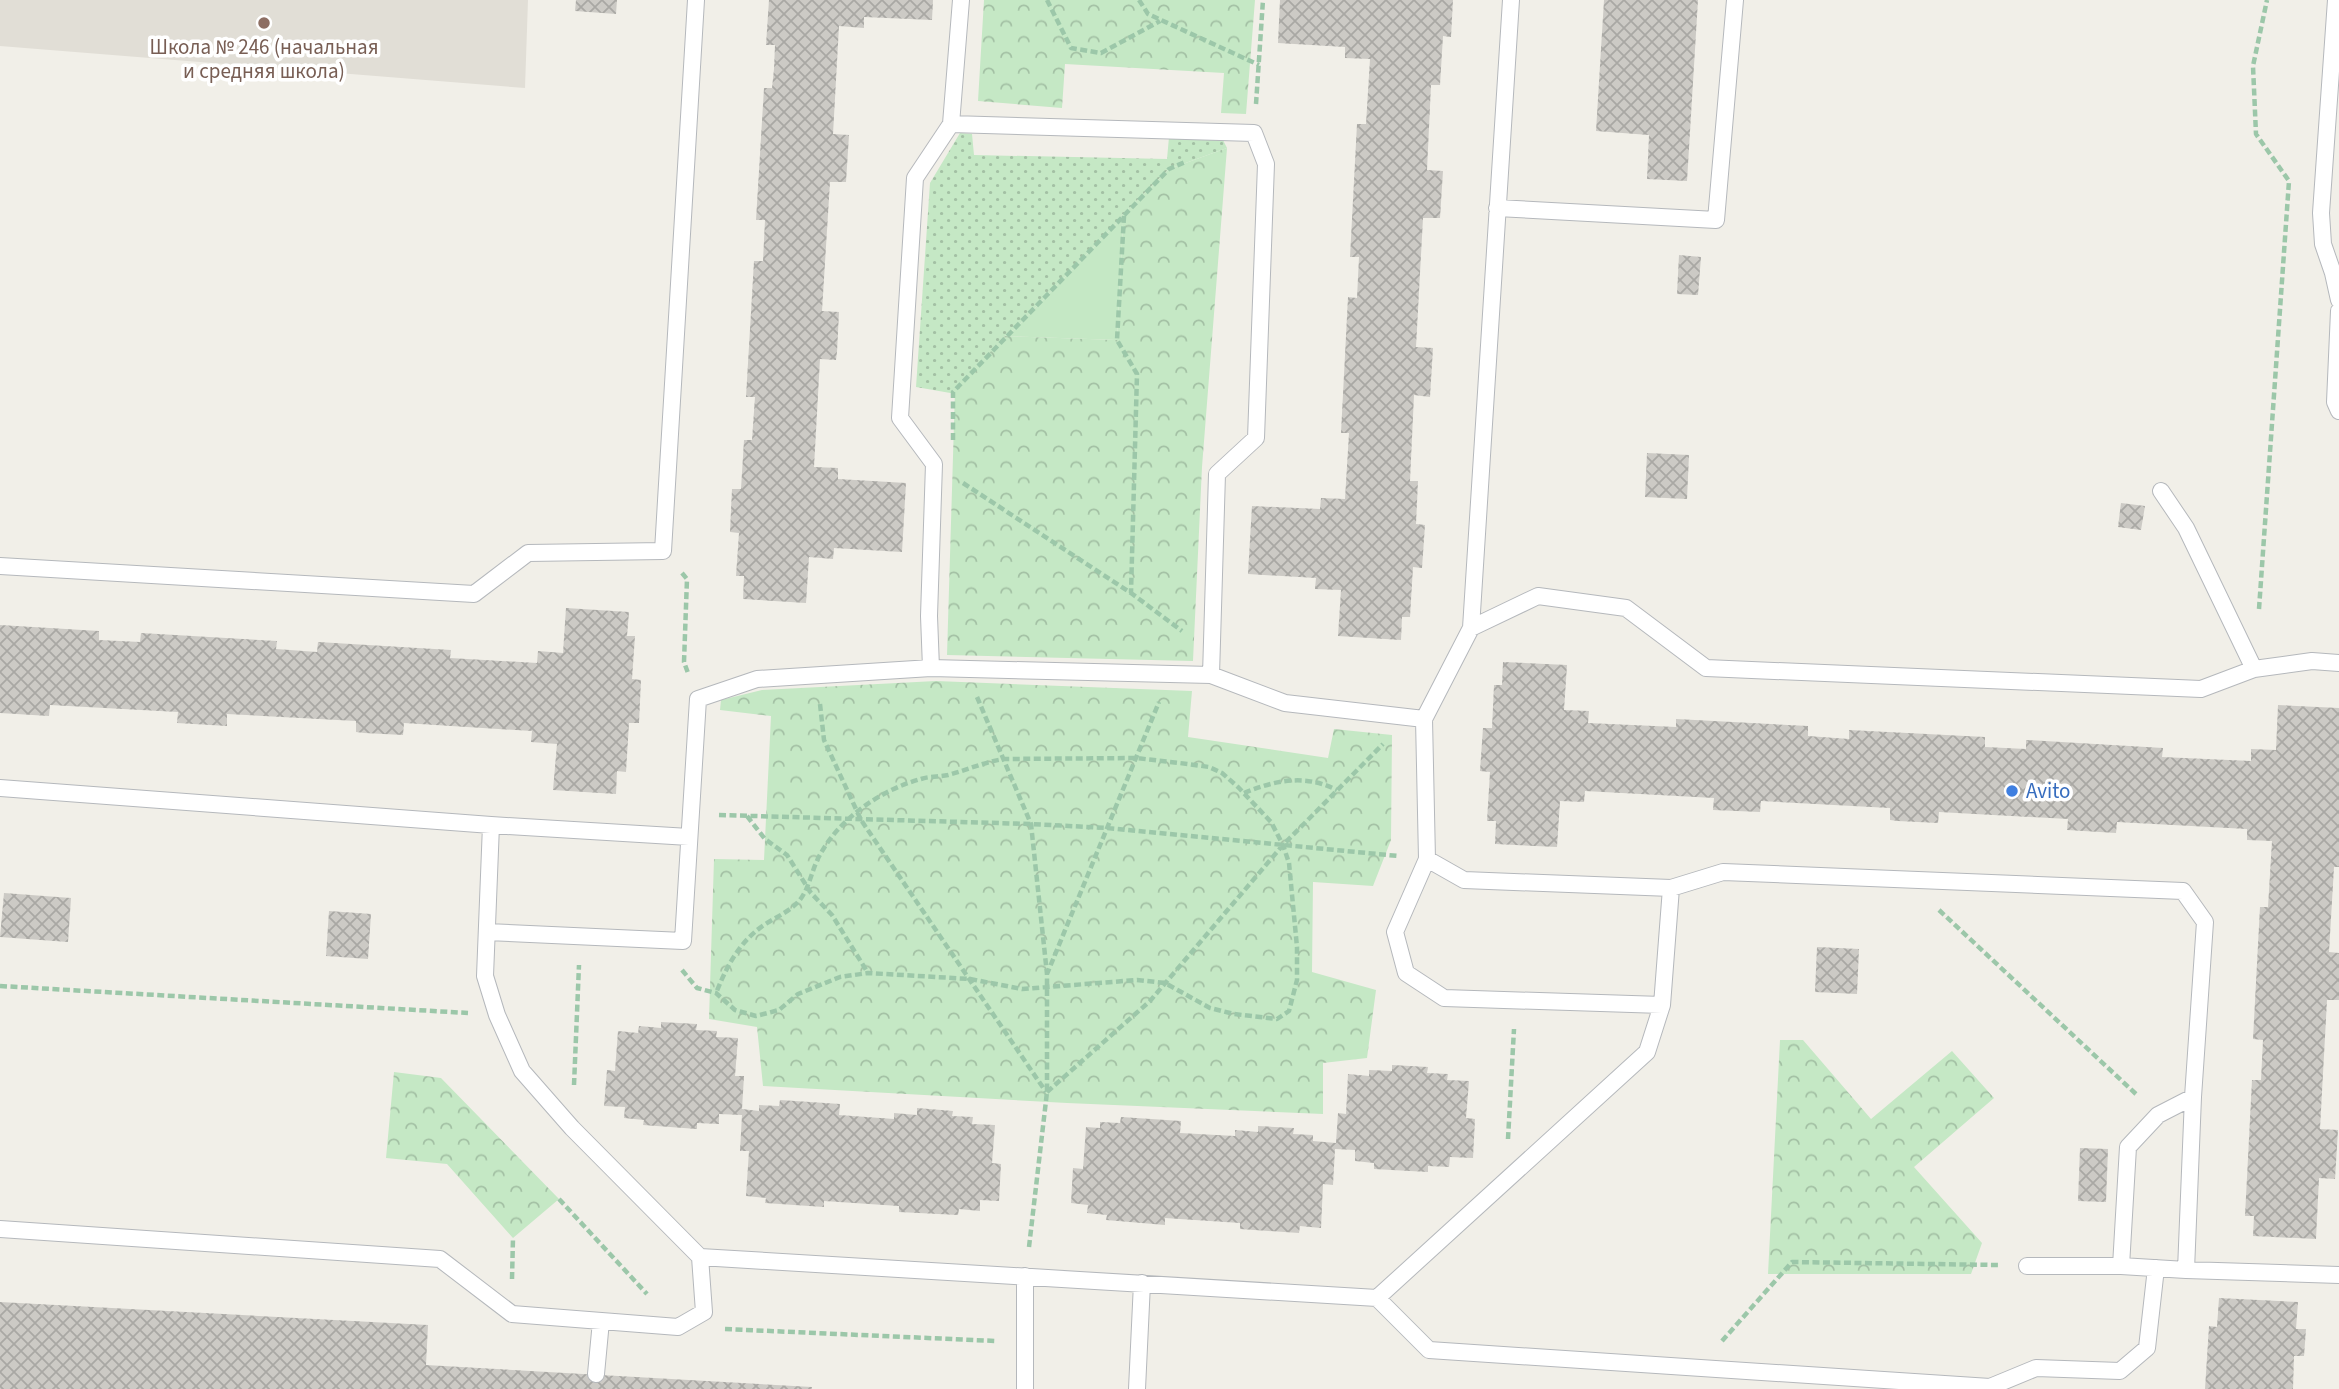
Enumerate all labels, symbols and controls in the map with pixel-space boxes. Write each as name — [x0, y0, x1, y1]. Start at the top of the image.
marker: Школа № 246 (начальная и средняя школа) — [256, 15, 272, 31]
place label: Школа № 246 (начальная и средняя школа) — [150, 32, 378, 86]
place label: Avito — [2026, 776, 2070, 806]
marker: Avito — [2004, 783, 2020, 799]

